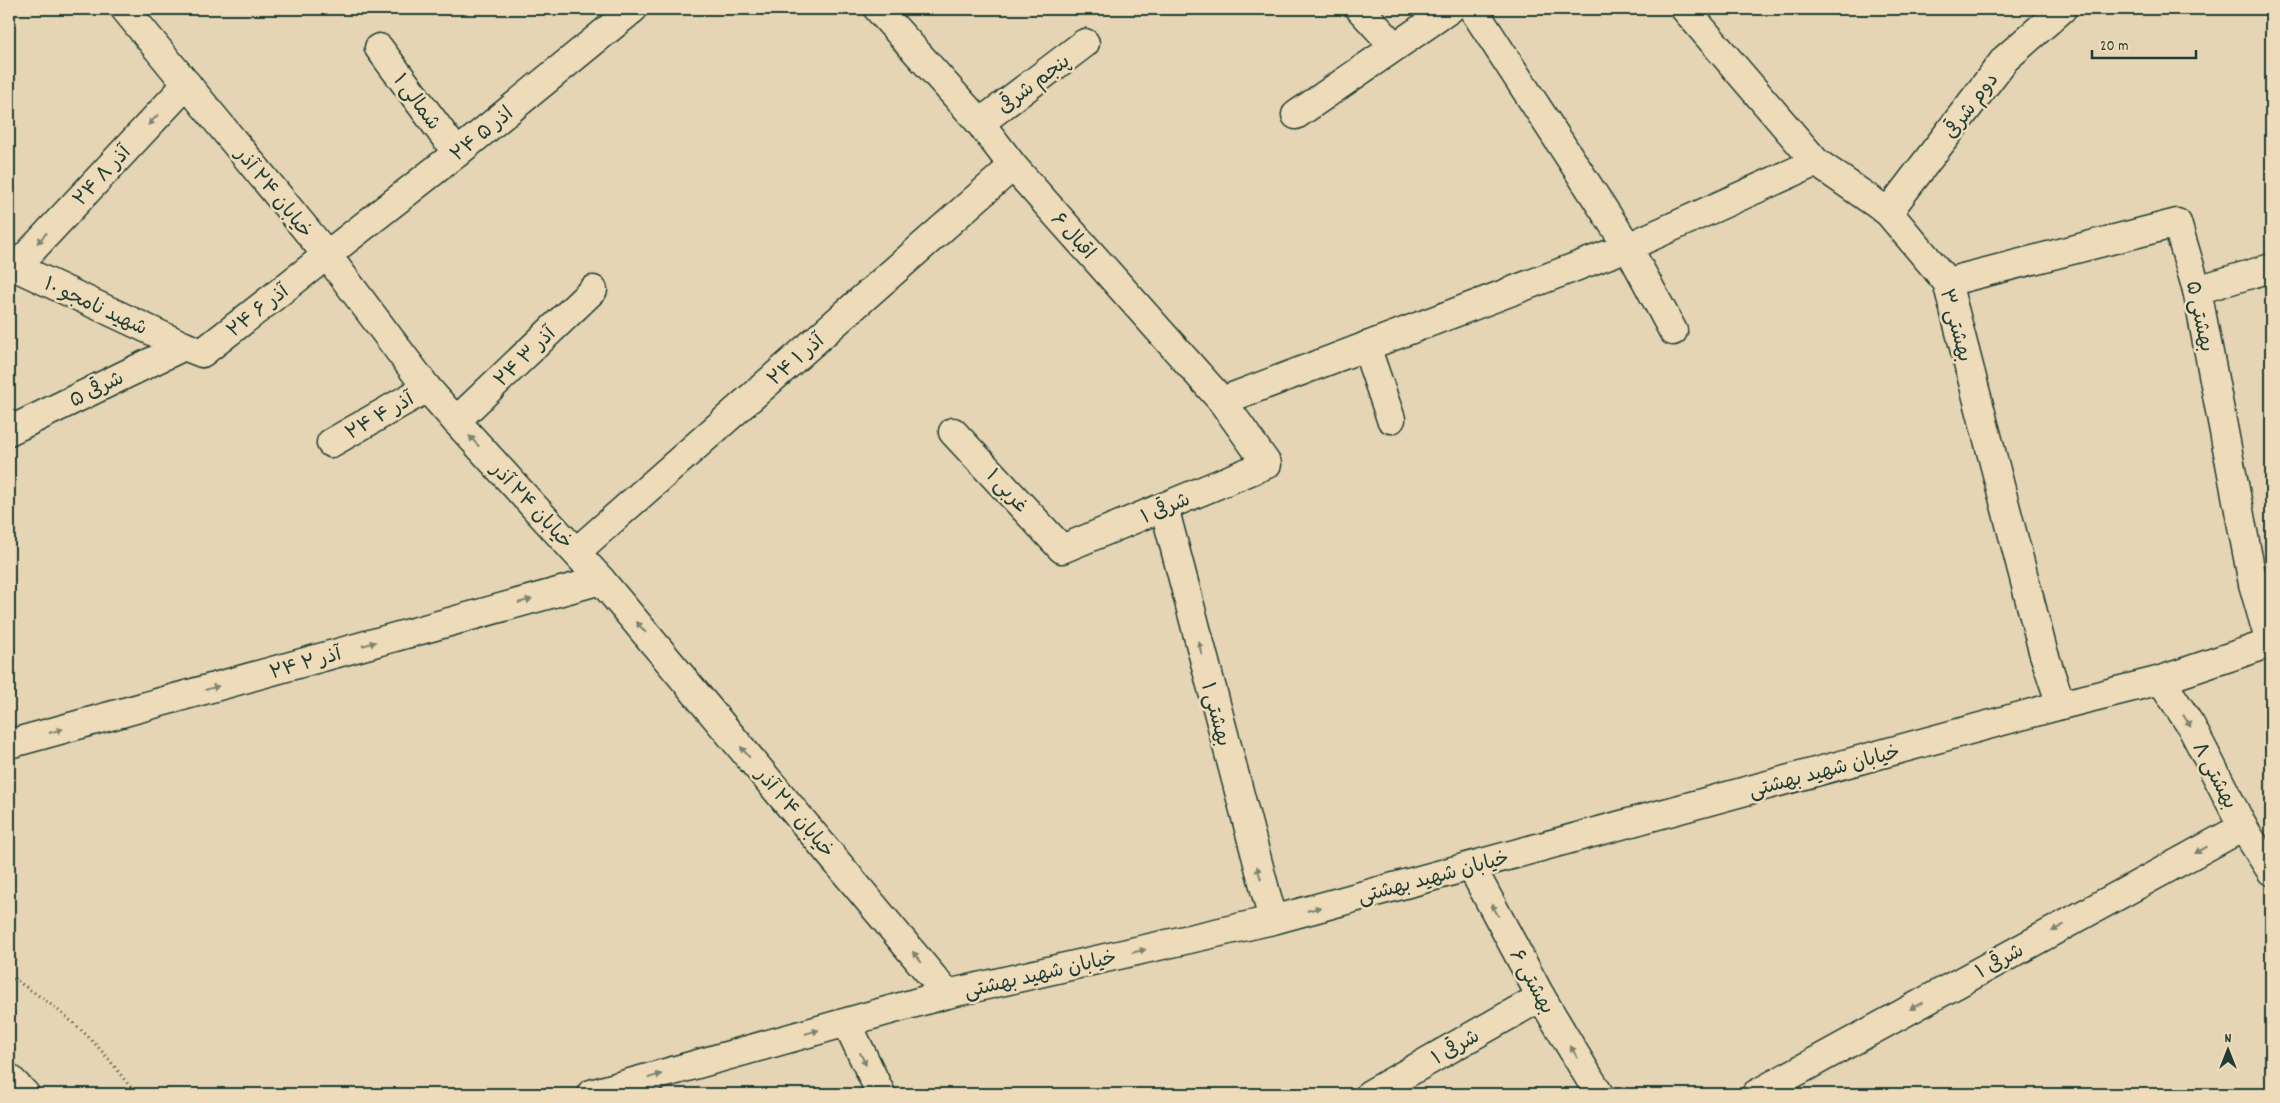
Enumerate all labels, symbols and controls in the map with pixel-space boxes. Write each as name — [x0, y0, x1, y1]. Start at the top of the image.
scale bar — [2092, 28, 2196, 60]
text: 20 m — [2100, 36, 2128, 58]
street label: پنجم شرقی — [992, 47, 1077, 122]
street label: دوم شرقی — [1937, 67, 2007, 146]
street label: ۱ شمالی — [385, 69, 446, 137]
street label: ۲۴ اذر ۵ — [445, 101, 520, 169]
one-way arrow — [147, 113, 159, 125]
street label: ۲۴ آذر ۸ — [68, 140, 139, 214]
street label: خیابان ۲۴ آذر — [226, 141, 318, 245]
street label: اقبال ۶ — [1043, 207, 1101, 267]
one-way arrow — [36, 232, 48, 244]
street label: شهید نامجو ۱۰ — [38, 272, 151, 344]
street label: ۲۴ آذر ۶ — [222, 278, 297, 346]
street label: بهشتی ۵ — [2177, 278, 2219, 355]
street label: بهشتی ۳ — [1931, 286, 1977, 365]
street label: ۲۴ آذر ۳ — [489, 321, 564, 395]
street label: ۲۴ آذر ۱ — [762, 328, 832, 394]
street label: شرقی ۵ — [64, 364, 129, 416]
street label: ۲۴ آذر ۴ — [341, 386, 421, 448]
one-way arrow — [468, 435, 480, 447]
street label: خیابان ۲۴ آذر — [482, 456, 578, 557]
street label: غربی ۱ — [978, 464, 1033, 520]
street label: شرقی ۱ — [1136, 485, 1195, 533]
one-way arrow — [518, 596, 533, 604]
one-way arrow — [635, 621, 646, 634]
one-way arrow — [361, 640, 376, 648]
street label: ۲۴ آذر ۲ — [267, 641, 346, 688]
one-way arrow — [1196, 641, 1204, 656]
street label: بهشتی ۱ — [1192, 679, 1236, 750]
one-way arrow — [205, 683, 220, 691]
one-way arrow — [2183, 714, 2192, 727]
one-way arrow — [48, 727, 63, 735]
street label: بهشتی ۸ — [2184, 738, 2243, 815]
street label: خیابان شهید بهشتی — [1746, 739, 1904, 807]
one-way arrow — [739, 746, 751, 758]
street label: خیابان ۲۴ آذر — [747, 761, 840, 865]
street label: خیابان شهید بهشتی — [1355, 845, 1513, 913]
one-way arrow — [2193, 846, 2208, 854]
one-way arrow — [1255, 866, 1263, 881]
one-way arrow — [1307, 904, 1322, 912]
one-way arrow — [1491, 904, 1500, 917]
one-way arrow — [2051, 924, 2065, 932]
street label: شرقی ۱ — [1970, 936, 2030, 987]
street label: خیابان شهید بهشتی — [962, 945, 1120, 1007]
street label: بهشتی ۶ — [1501, 945, 1560, 1020]
one-way arrow — [1131, 947, 1147, 955]
one-way arrow — [911, 951, 922, 964]
one-way arrow — [1909, 1002, 1922, 1011]
street label: شرقی ۱ — [1426, 1022, 1486, 1074]
north arrow — [2202, 1026, 2252, 1076]
one-way arrow — [804, 1028, 819, 1036]
text: N — [2225, 1029, 2232, 1049]
one-way arrow — [1569, 1046, 1578, 1059]
one-way arrow — [860, 1052, 868, 1066]
one-way arrow — [648, 1072, 663, 1080]

